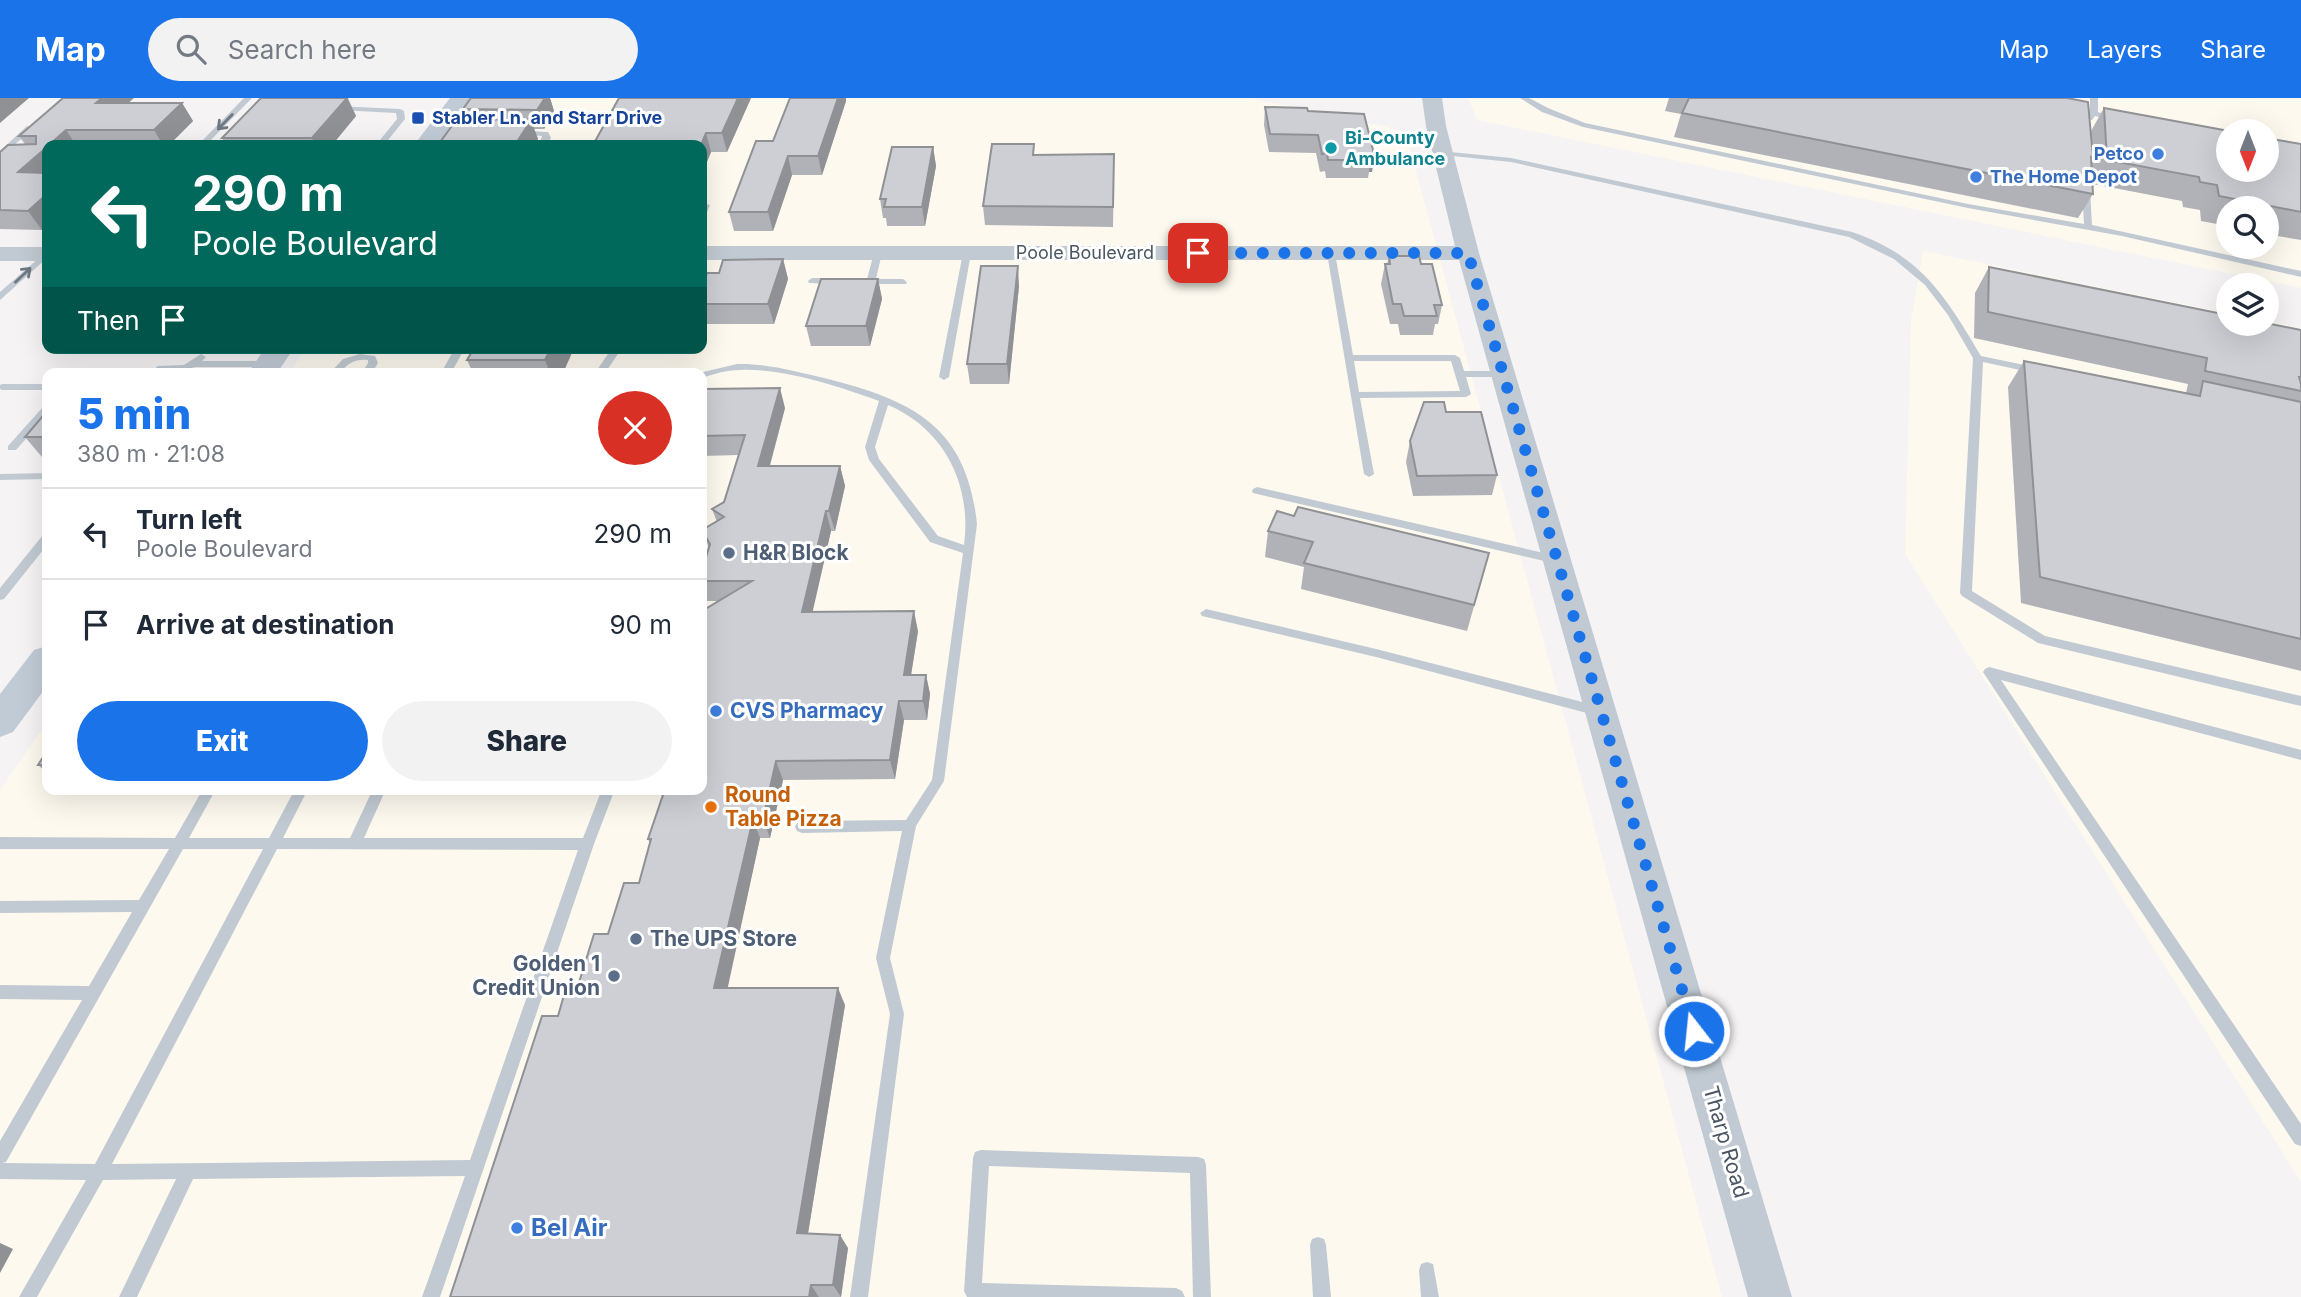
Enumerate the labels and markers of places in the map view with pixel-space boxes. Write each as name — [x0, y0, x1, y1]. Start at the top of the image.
place label: Stabler Ln. and Starr Drive — [432, 107, 663, 128]
marker: Stabler Ln. and Starr Drive — [410, 110, 426, 126]
place label: Bi-County Ambulance — [1345, 127, 1446, 169]
marker: Bi-County Ambulance — [1323, 140, 1339, 156]
place label: Petco — [2094, 143, 2144, 164]
marker: Petco — [2150, 146, 2166, 162]
place label: The Home Depot — [1990, 166, 2137, 187]
marker: The Home Depot — [1968, 169, 1984, 185]
pin — [1168, 223, 1228, 283]
place label: H&R Block — [743, 540, 849, 565]
marker: H&R Block — [721, 545, 737, 561]
place label: CVS Pharmacy — [730, 698, 884, 723]
marker: CVS Pharmacy — [708, 703, 724, 719]
place label: Round Table Pizza — [725, 782, 842, 831]
marker: Round Table Pizza — [703, 799, 719, 815]
place label: The UPS Store — [650, 926, 797, 951]
marker: The UPS Store — [628, 931, 644, 947]
place label: Golden 1 Credit Union — [472, 951, 600, 1000]
marker: Golden 1 Credit Union — [606, 968, 622, 984]
place label: Bel Air — [531, 1213, 608, 1242]
marker: Bel Air — [509, 1220, 525, 1236]

